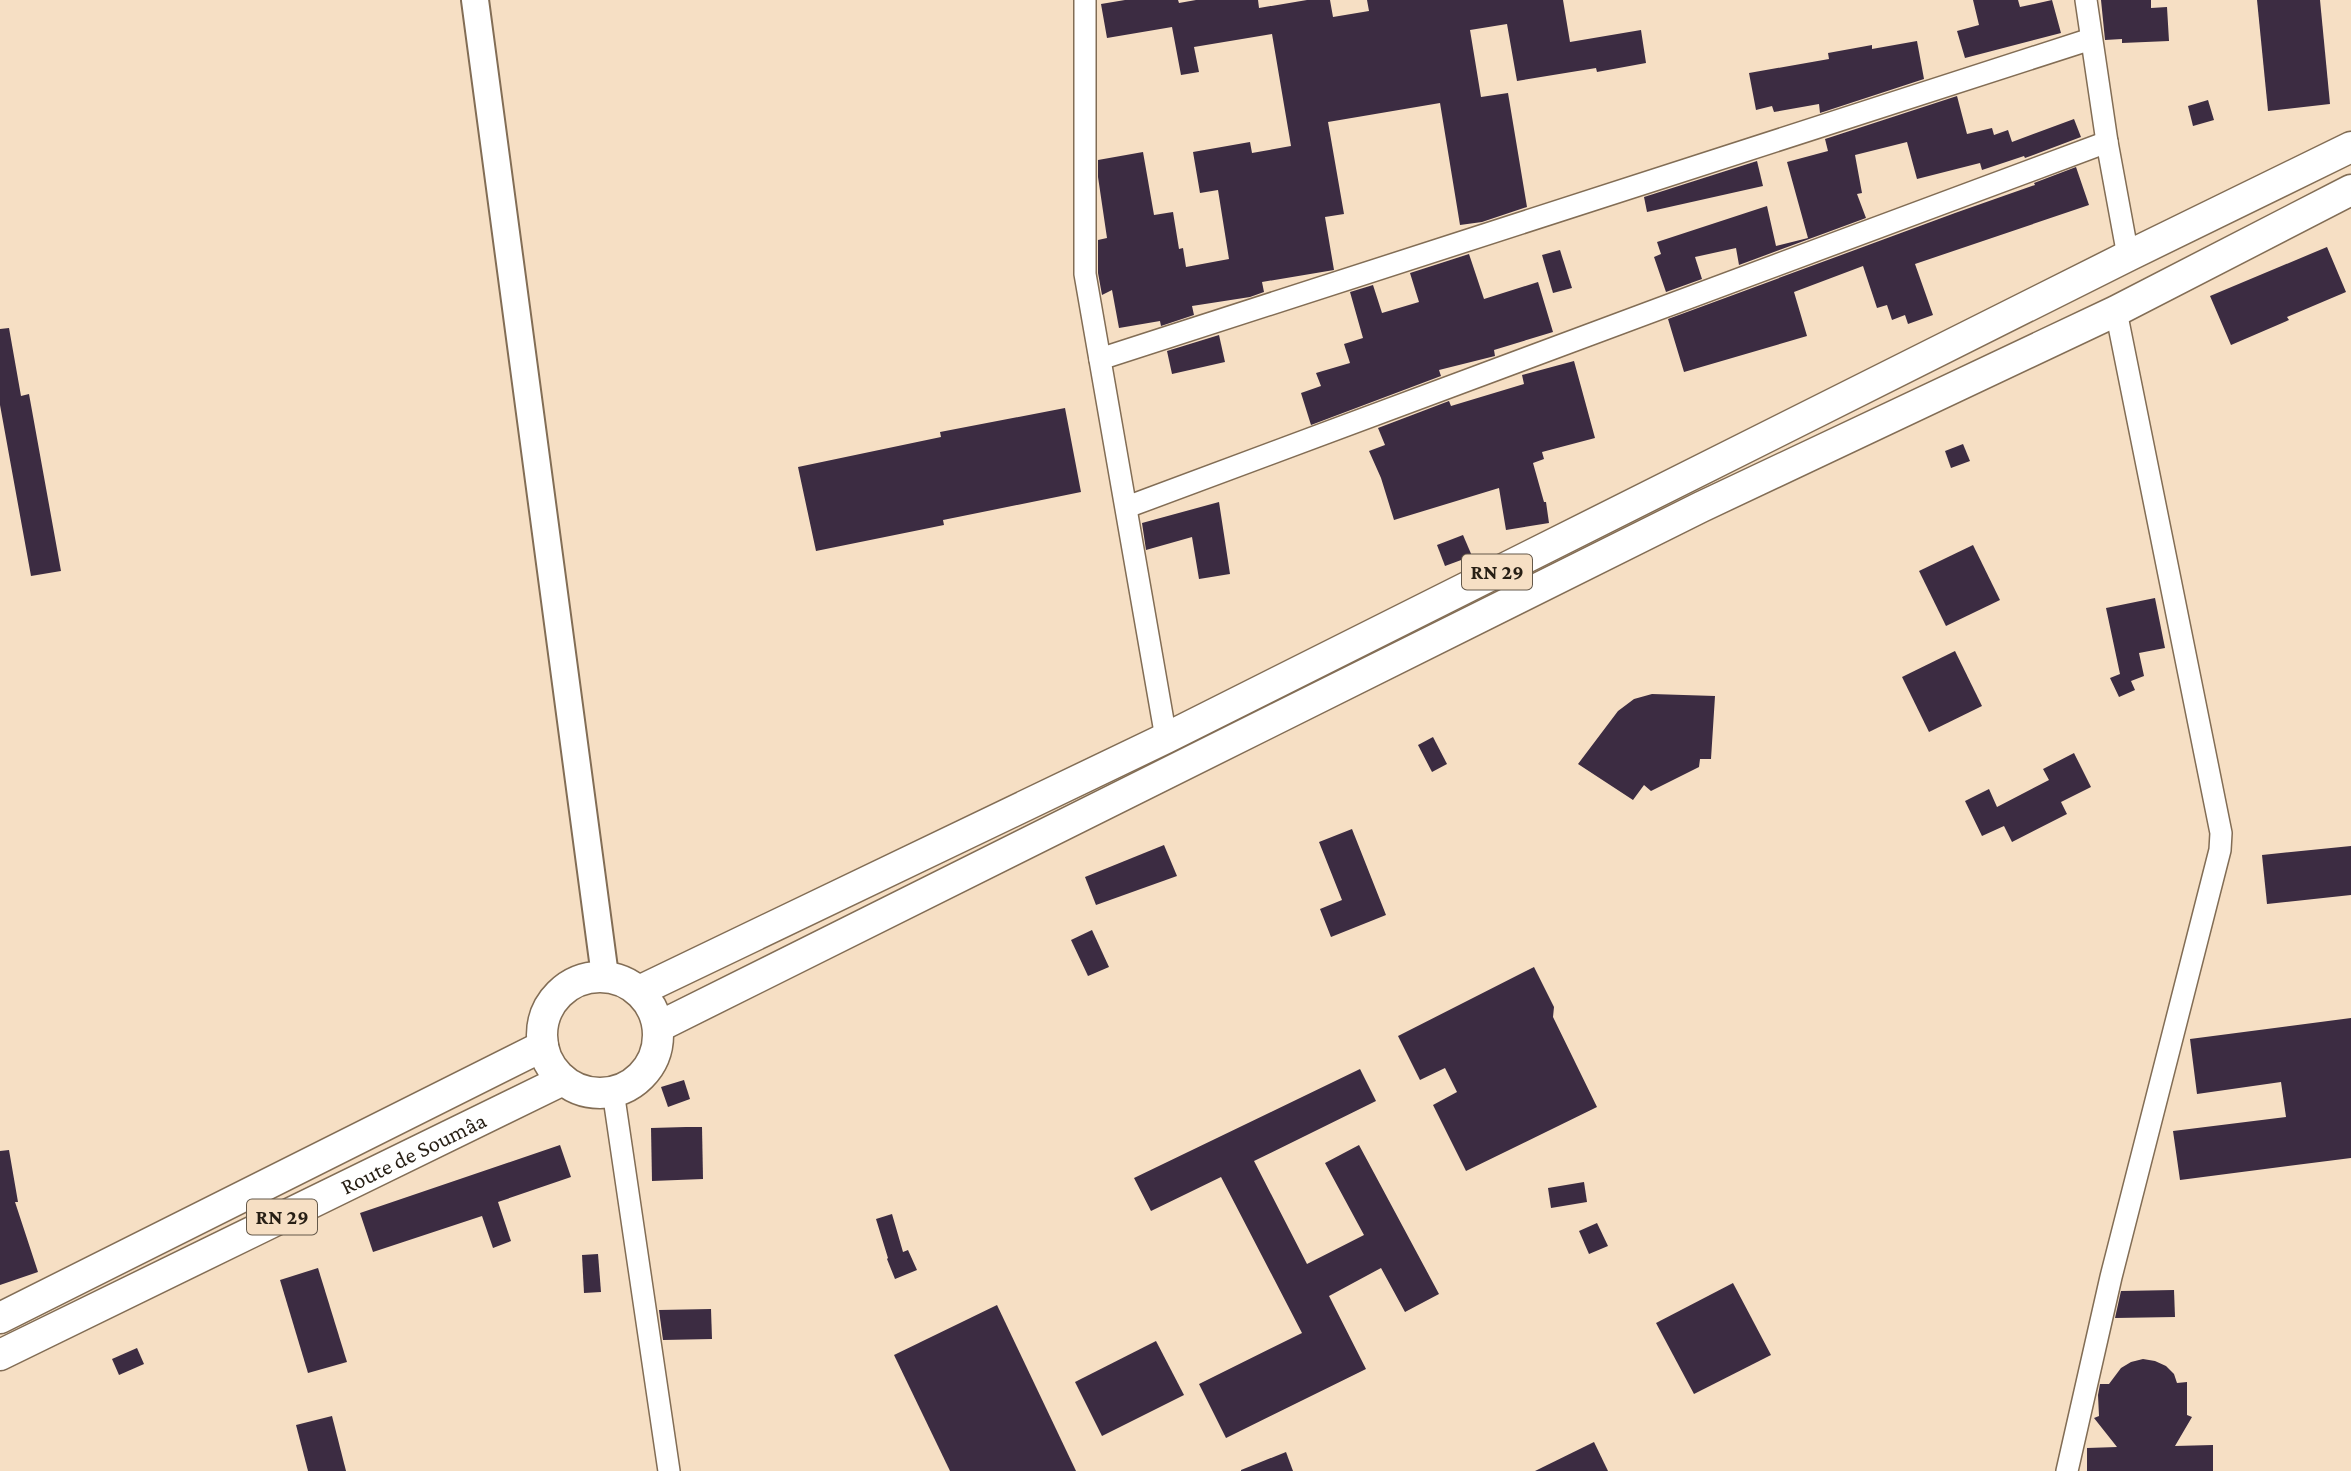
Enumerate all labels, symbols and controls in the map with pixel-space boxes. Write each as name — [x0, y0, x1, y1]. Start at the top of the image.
road number: RN 29 — [1462, 554, 1532, 590]
street label: Route de Soumâa — [336, 1106, 491, 1200]
road number: RN 29 — [247, 1200, 317, 1234]

